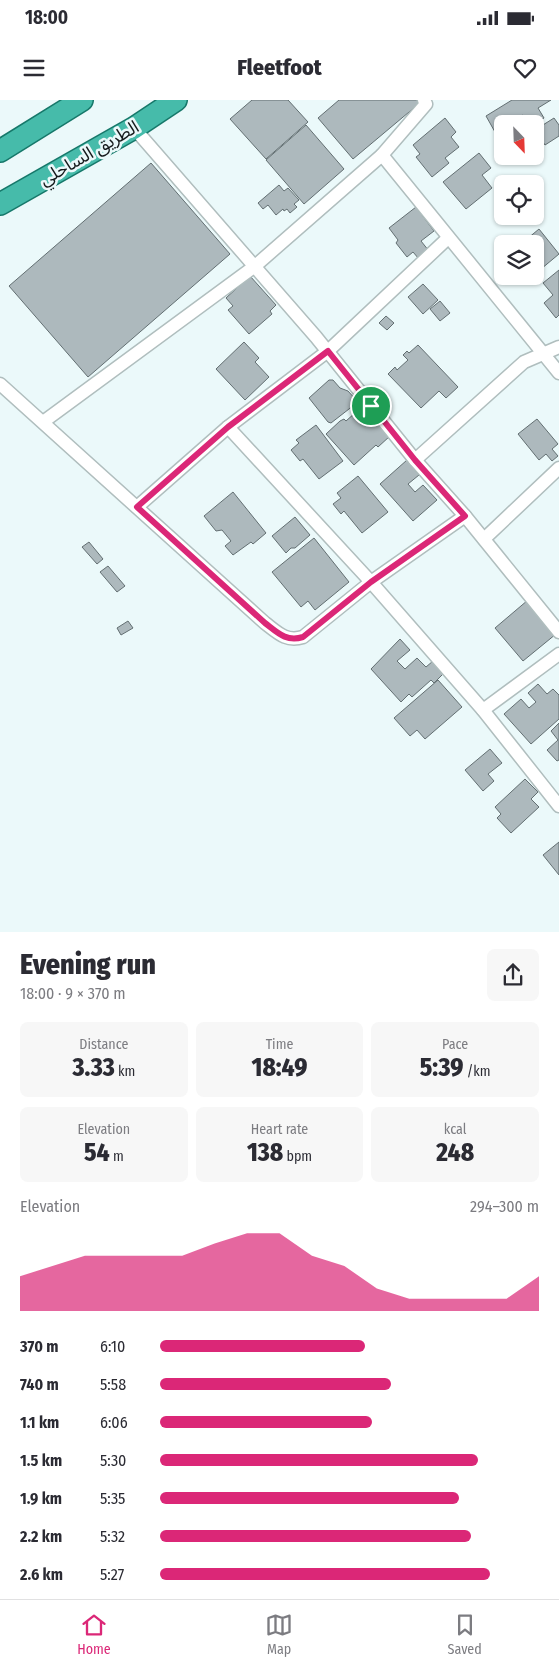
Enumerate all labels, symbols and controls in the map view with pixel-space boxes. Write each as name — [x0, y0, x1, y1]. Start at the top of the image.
text: 18:00 — [25, 6, 68, 29]
icon: menu — [20, 54, 48, 82]
text: Fleetfoot — [237, 54, 322, 81]
icon: heart — [511, 54, 539, 82]
north arrow — [494, 115, 544, 165]
map controls — [494, 115, 544, 285]
street label: الطريق الساحلي — [35, 116, 144, 192]
button: locate — [494, 175, 544, 225]
button: layers — [494, 235, 544, 285]
pin — [350, 385, 392, 427]
icon: arrive — [357, 392, 385, 420]
text: Evening run — [20, 948, 156, 981]
button: share — [487, 949, 539, 1001]
text: 18:00 · 9 × 370 m — [20, 984, 126, 1003]
text: Distance — [79, 1036, 128, 1053]
text: Time — [266, 1036, 293, 1053]
text: Pace — [442, 1036, 468, 1053]
text: 3.33 — [72, 1053, 115, 1083]
text: 18:49 — [252, 1053, 307, 1083]
text: 5:39 — [420, 1053, 463, 1083]
text: km — [115, 1063, 135, 1080]
text: /km — [463, 1063, 491, 1080]
text: Elevation — [77, 1121, 130, 1138]
text: Heart rate — [251, 1121, 308, 1138]
text: kcal — [444, 1121, 467, 1138]
text: 54 — [84, 1138, 110, 1168]
text: 138 — [247, 1138, 283, 1168]
text: 248 — [436, 1138, 474, 1168]
text: m — [110, 1148, 124, 1165]
text: bpm — [283, 1148, 312, 1165]
text: Elevation — [20, 1197, 80, 1216]
text: 294–300 m — [470, 1197, 539, 1216]
text: 370 m — [20, 1337, 58, 1356]
text: 6:10 — [100, 1337, 125, 1356]
text: 740 m — [20, 1375, 59, 1394]
text: 5:58 — [100, 1375, 126, 1394]
text: 1.1 km — [20, 1413, 59, 1432]
text: 6:06 — [100, 1413, 128, 1432]
text: 1.5 km — [20, 1451, 62, 1470]
text: 5:30 — [100, 1451, 126, 1470]
text: 1.9 km — [20, 1489, 62, 1508]
text: 5:35 — [100, 1489, 125, 1508]
text: 2.2 km — [20, 1527, 62, 1546]
text: 5:32 — [100, 1527, 125, 1546]
text: 2.6 km — [20, 1565, 63, 1584]
text: 5:27 — [100, 1565, 124, 1584]
tab: Home — [77, 1611, 111, 1658]
tab: Map — [265, 1611, 293, 1658]
tab: Saved — [448, 1611, 482, 1658]

